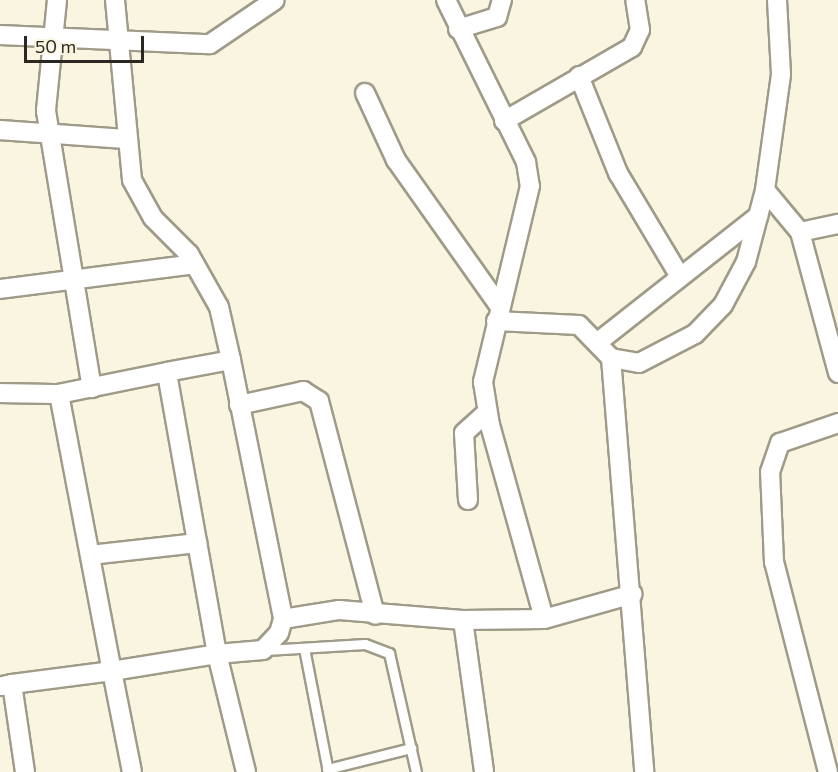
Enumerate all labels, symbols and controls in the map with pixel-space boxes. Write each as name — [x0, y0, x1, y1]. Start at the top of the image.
scale bar — [27, 24, 147, 62]
text: 50 m — [35, 35, 76, 57]

